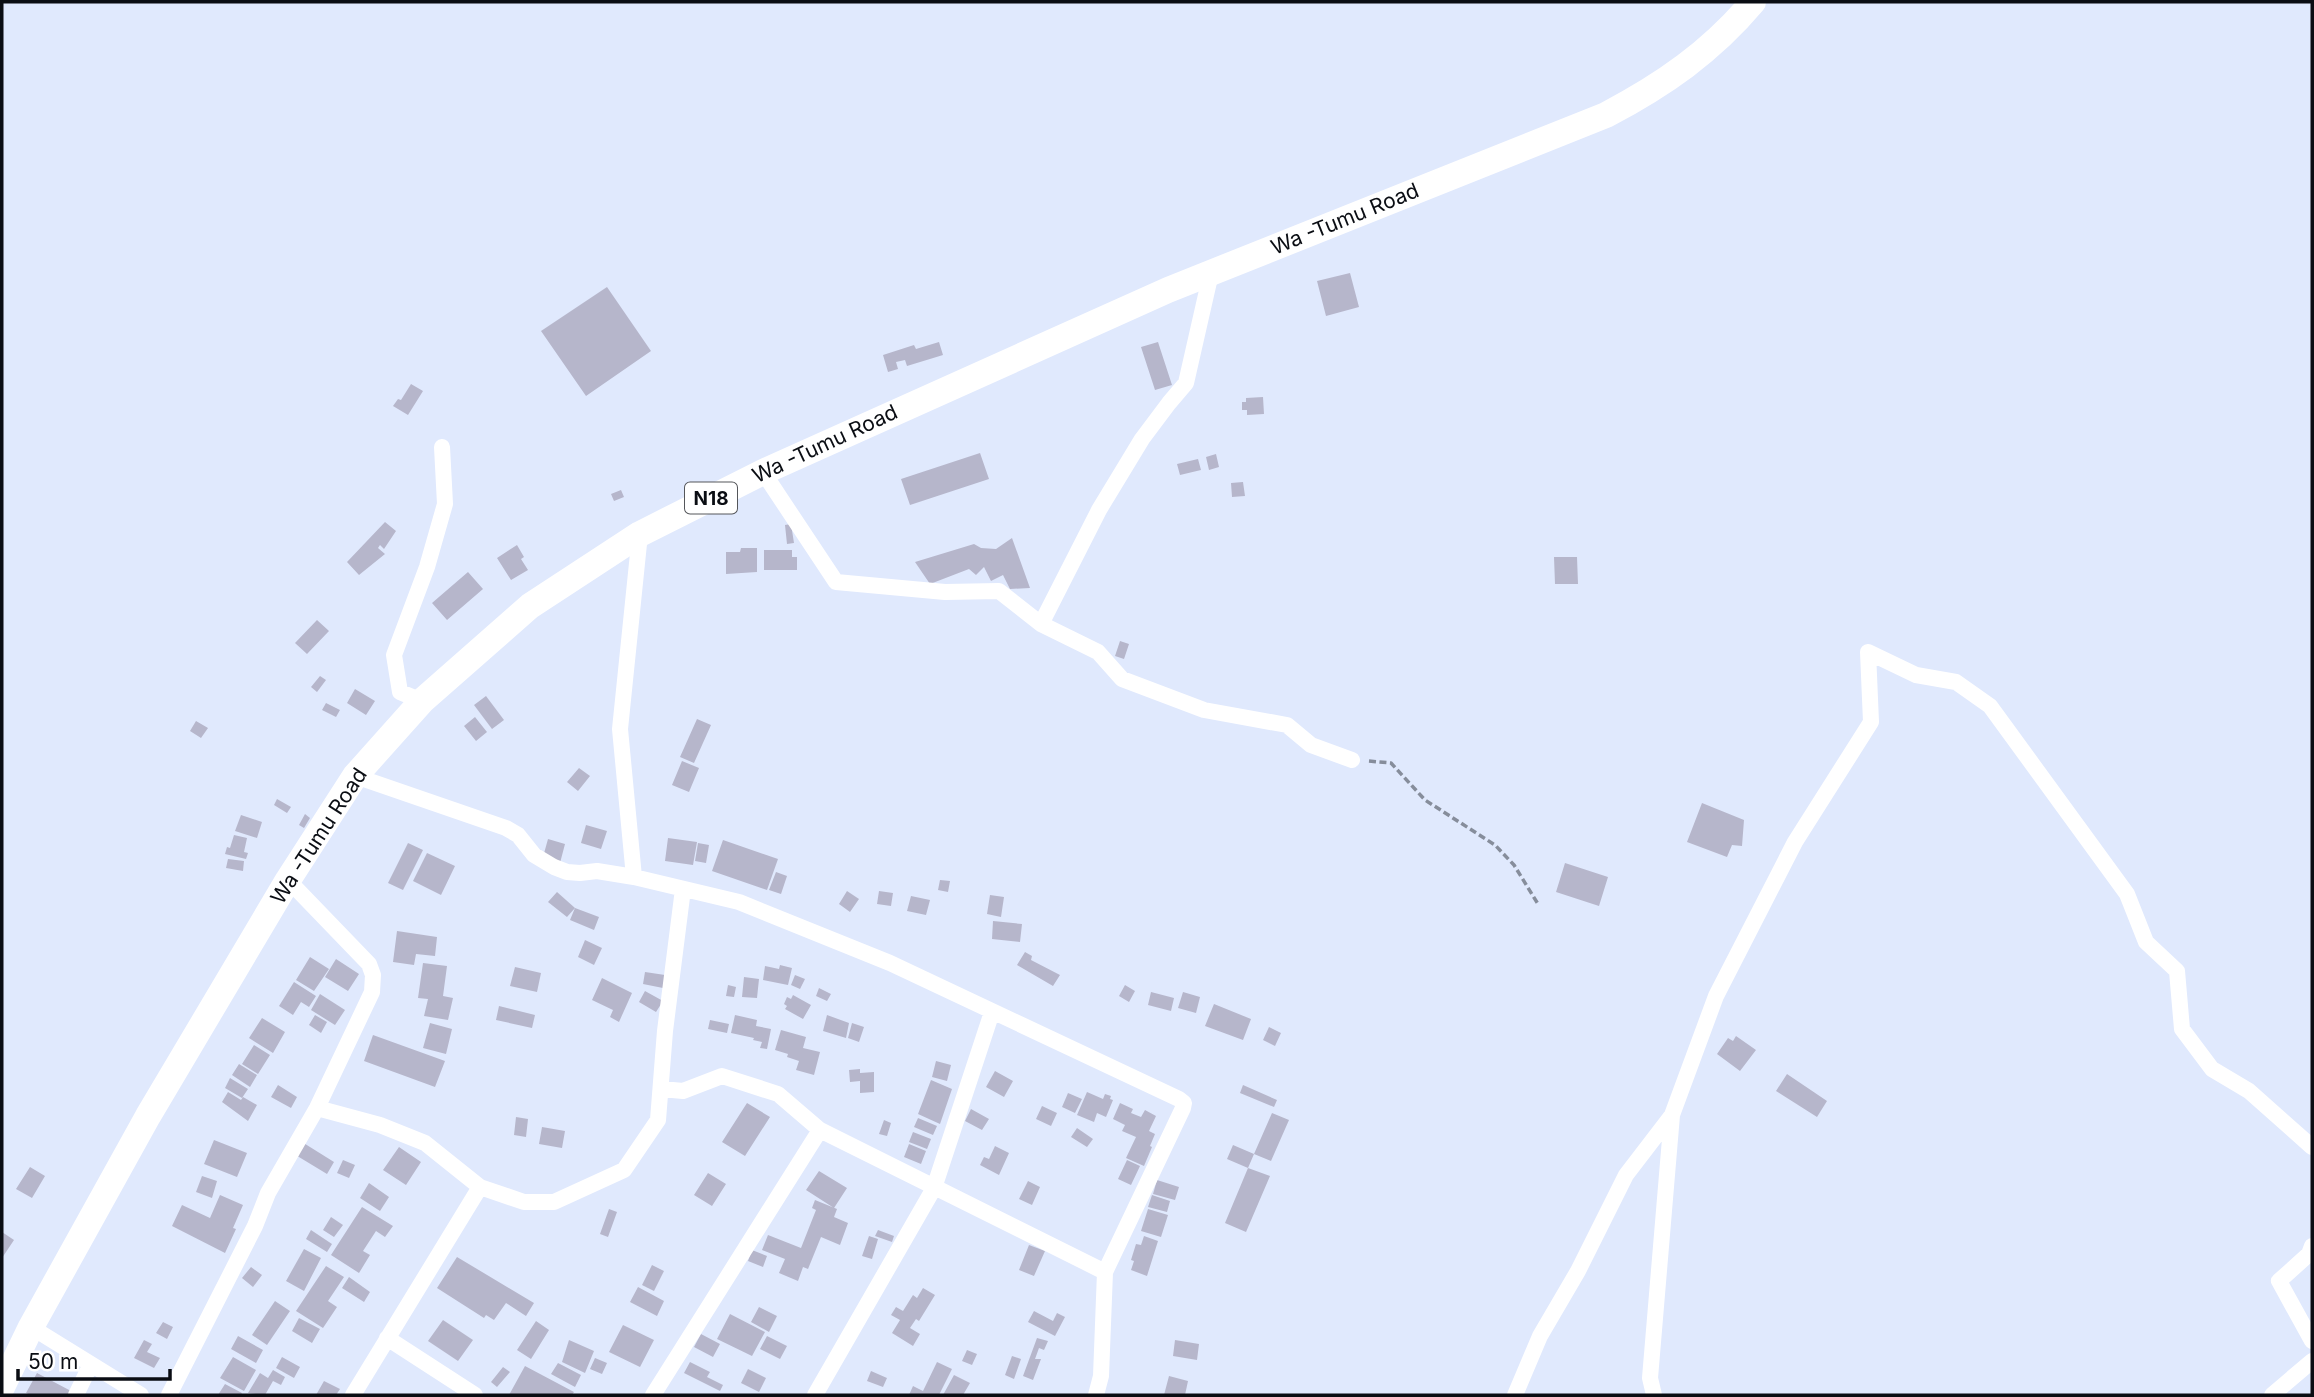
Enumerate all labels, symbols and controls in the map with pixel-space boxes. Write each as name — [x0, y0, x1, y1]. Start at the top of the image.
street label: Wa -Tumu Road — [1267, 177, 1422, 260]
street label: Wa -Tumu Road — [748, 399, 901, 488]
road number: N18 — [685, 482, 737, 513]
street label: Wa -Tumu Road — [265, 763, 372, 908]
scale bar — [18, 1338, 170, 1382]
text: 50 m — [28, 1349, 78, 1374]

